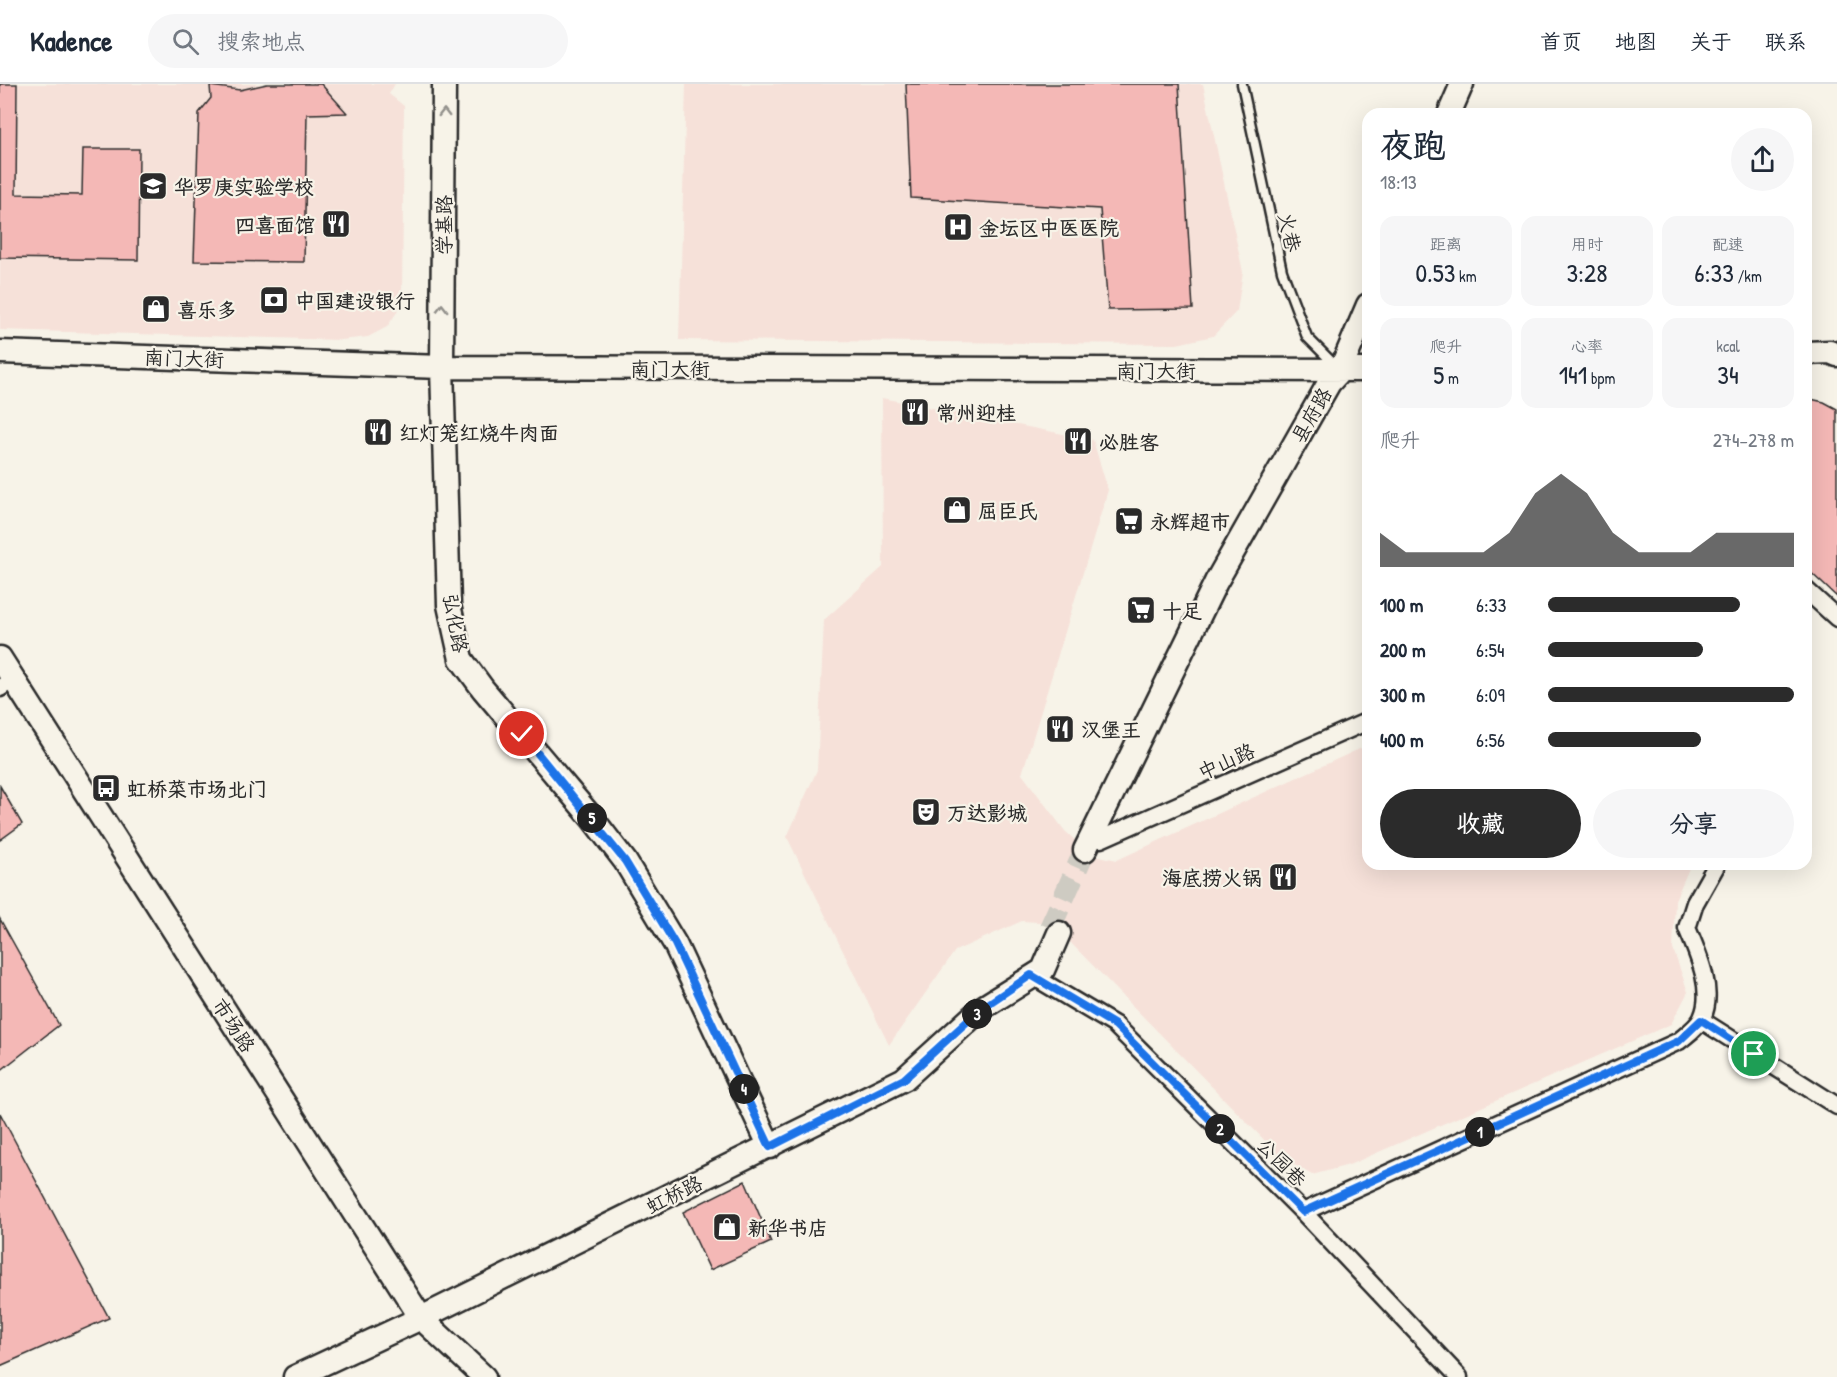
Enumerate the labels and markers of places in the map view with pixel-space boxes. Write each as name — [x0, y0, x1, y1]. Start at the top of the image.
school or university icon: 华罗庚实验学校 — [137, 170, 169, 202]
place label: 华罗庚实验学校 — [174, 173, 314, 200]
restaurant icon: 四喜面馆 — [320, 208, 352, 240]
place label: 四喜面馆 — [235, 211, 315, 238]
hospital icon: 金坛区中医医院 — [942, 211, 974, 243]
place label: 金坛区中医医院 — [979, 214, 1119, 241]
bank icon: 中国建设银行 — [258, 284, 290, 316]
place label: 中国建设银行 — [295, 287, 415, 314]
shop icon: 喜乐多 — [140, 293, 172, 325]
place label: 喜乐多 — [177, 296, 237, 323]
restaurant icon: 常州迎桂 — [899, 396, 931, 428]
place label: 常州迎桂 — [936, 399, 1016, 426]
restaurant icon: 红灯笼红烧牛肉面 — [362, 416, 394, 448]
place label: 红灯笼红烧牛肉面 — [399, 419, 559, 446]
restaurant icon: 必胜客 — [1062, 425, 1094, 457]
place label: 必胜客 — [1099, 428, 1159, 455]
shop icon: 屈臣氏 — [941, 494, 973, 526]
place label: 屈臣氏 — [978, 497, 1038, 524]
supermarket icon: 永辉超市 — [1113, 505, 1145, 537]
place label: 永辉超市 — [1150, 508, 1230, 535]
supermarket icon: 十足 — [1125, 594, 1157, 626]
place label: 十足 — [1162, 597, 1202, 624]
pin — [496, 708, 547, 759]
restaurant icon: 汉堡王 — [1044, 713, 1076, 745]
place label: 汉堡王 — [1081, 716, 1141, 743]
bus stop icon: 虹桥菜市场北门 — [90, 772, 122, 804]
place label: 虹桥菜市场北门 — [127, 775, 267, 802]
theatre icon: 万达影城 — [910, 796, 942, 828]
place label: 万达影城 — [947, 799, 1027, 826]
pin: 5 — [577, 803, 607, 833]
restaurant icon: 海底捞火锅 — [1267, 861, 1299, 893]
place label: 海底捞火锅 — [1162, 864, 1262, 891]
pin: 3 — [962, 999, 992, 1029]
pin — [1728, 1028, 1779, 1079]
pin: 4 — [729, 1074, 759, 1104]
pin: 2 — [1205, 1114, 1235, 1144]
pin: 1 — [1465, 1117, 1495, 1147]
shop icon: 新华书店 — [711, 1211, 743, 1243]
place label: 新华书店 — [748, 1214, 828, 1241]

